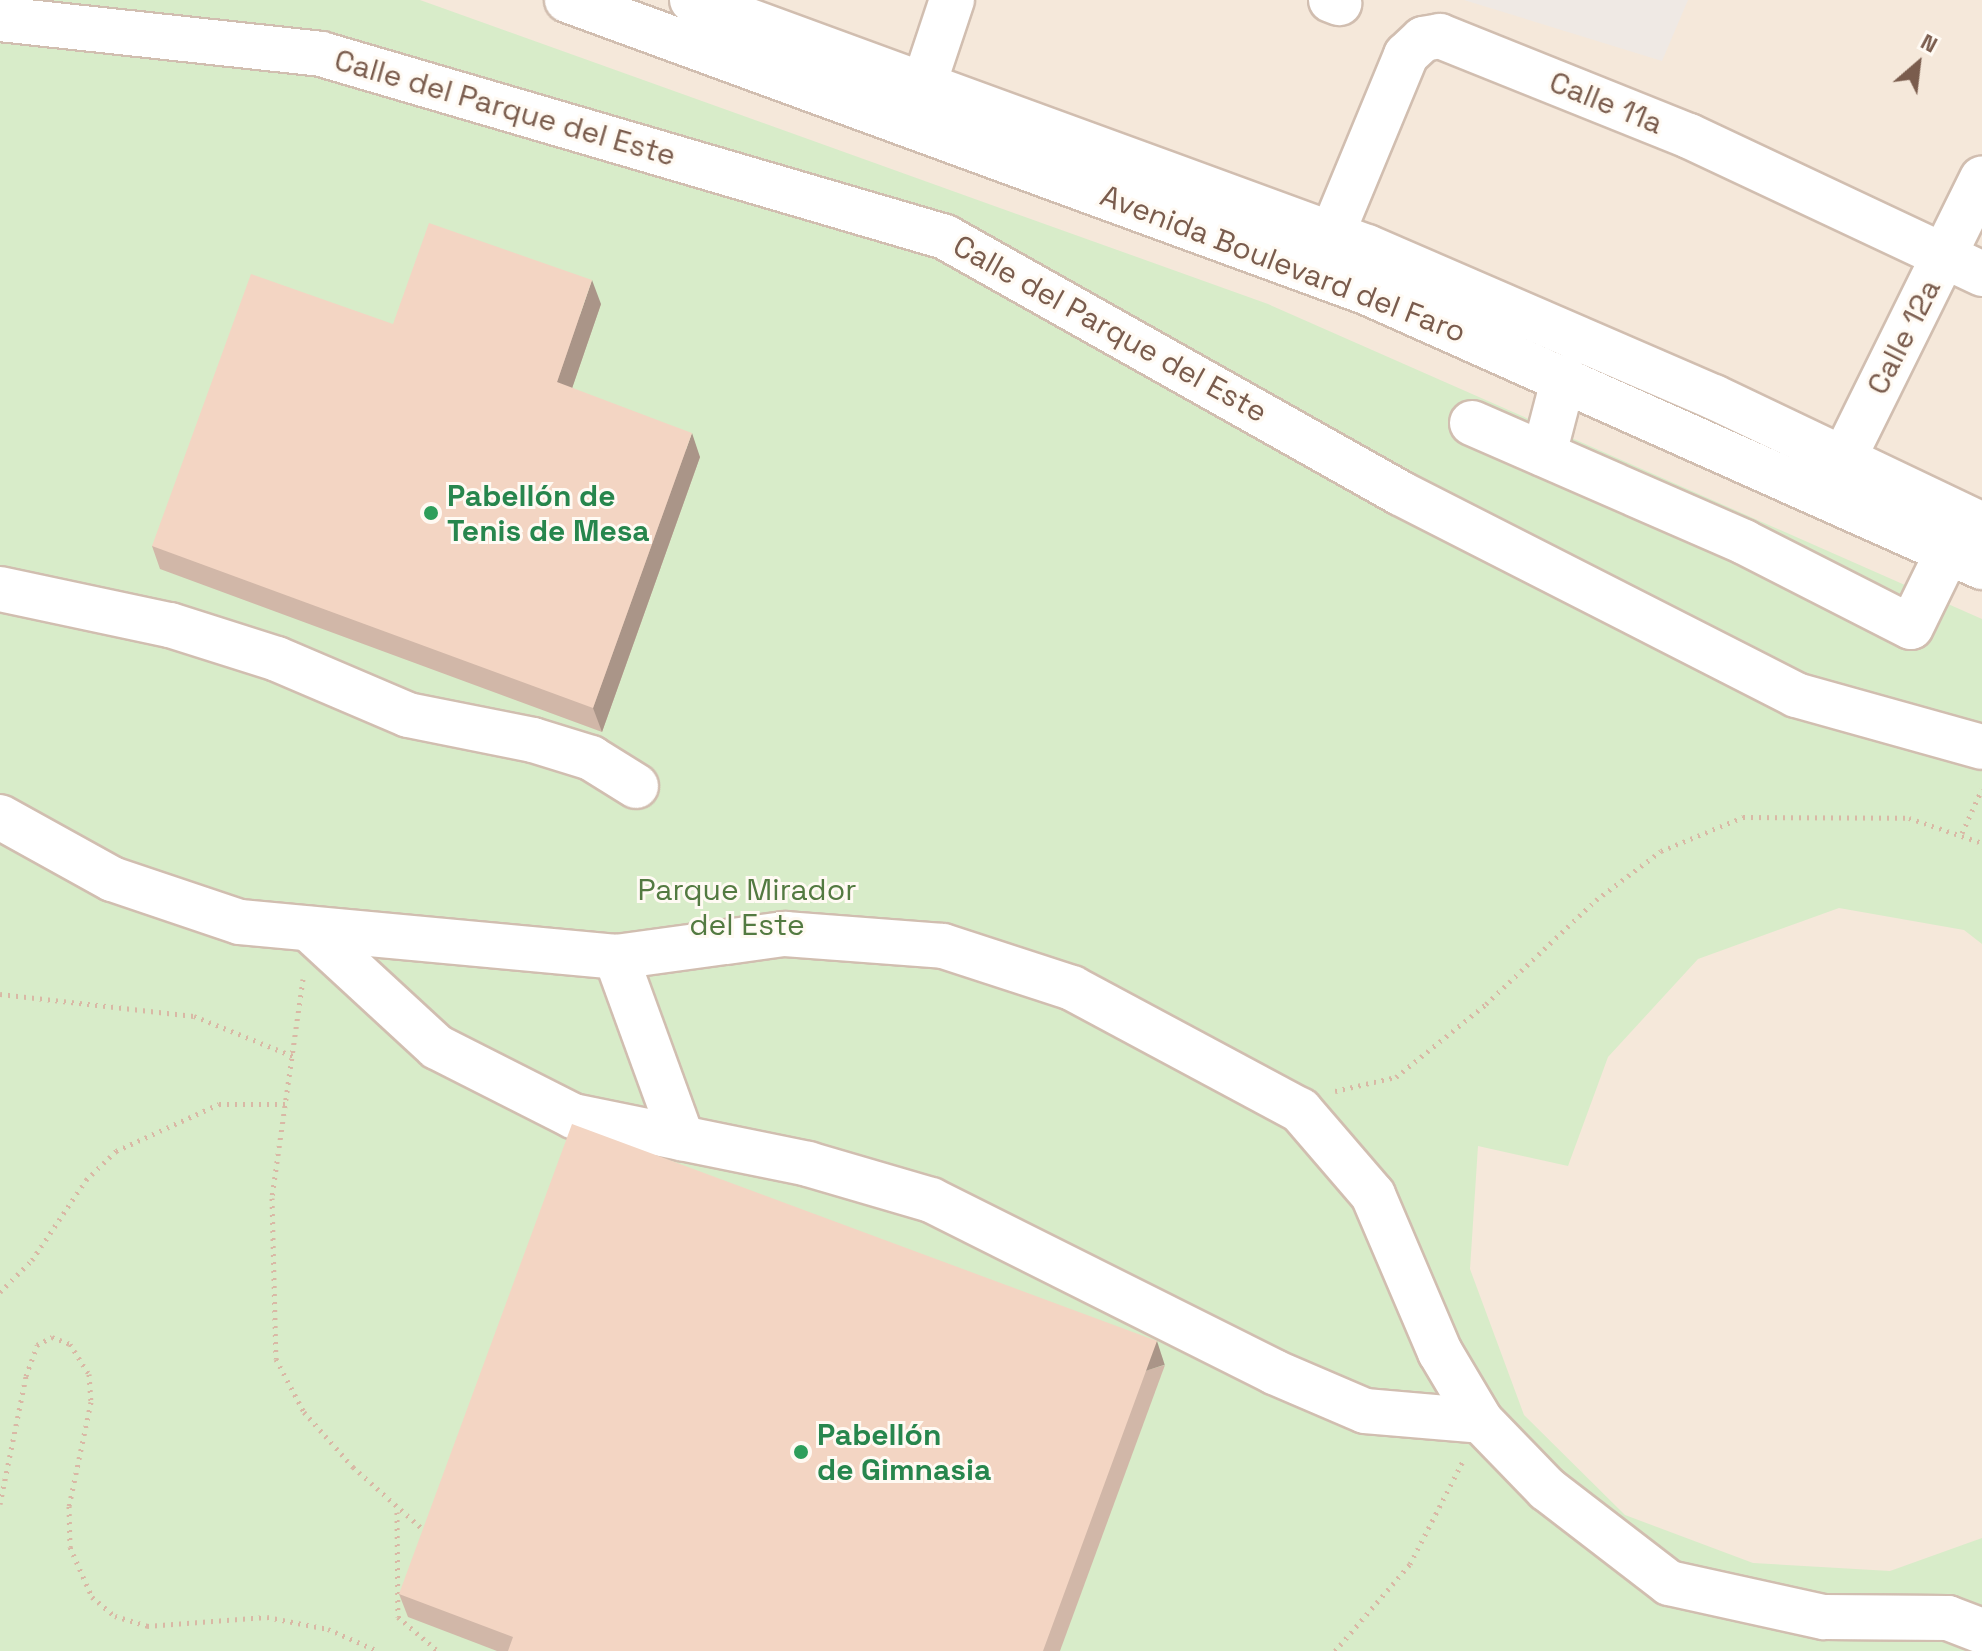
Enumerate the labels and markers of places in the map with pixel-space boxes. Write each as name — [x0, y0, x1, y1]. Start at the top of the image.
place label: Pabellón de Tenis de Mesa — [447, 478, 650, 548]
marker: Pabellón de Tenis de Mesa — [422, 504, 440, 522]
place label: Pabellón de Gimnasia — [817, 1417, 991, 1488]
marker: Pabellón de Gimnasia — [792, 1443, 810, 1461]

